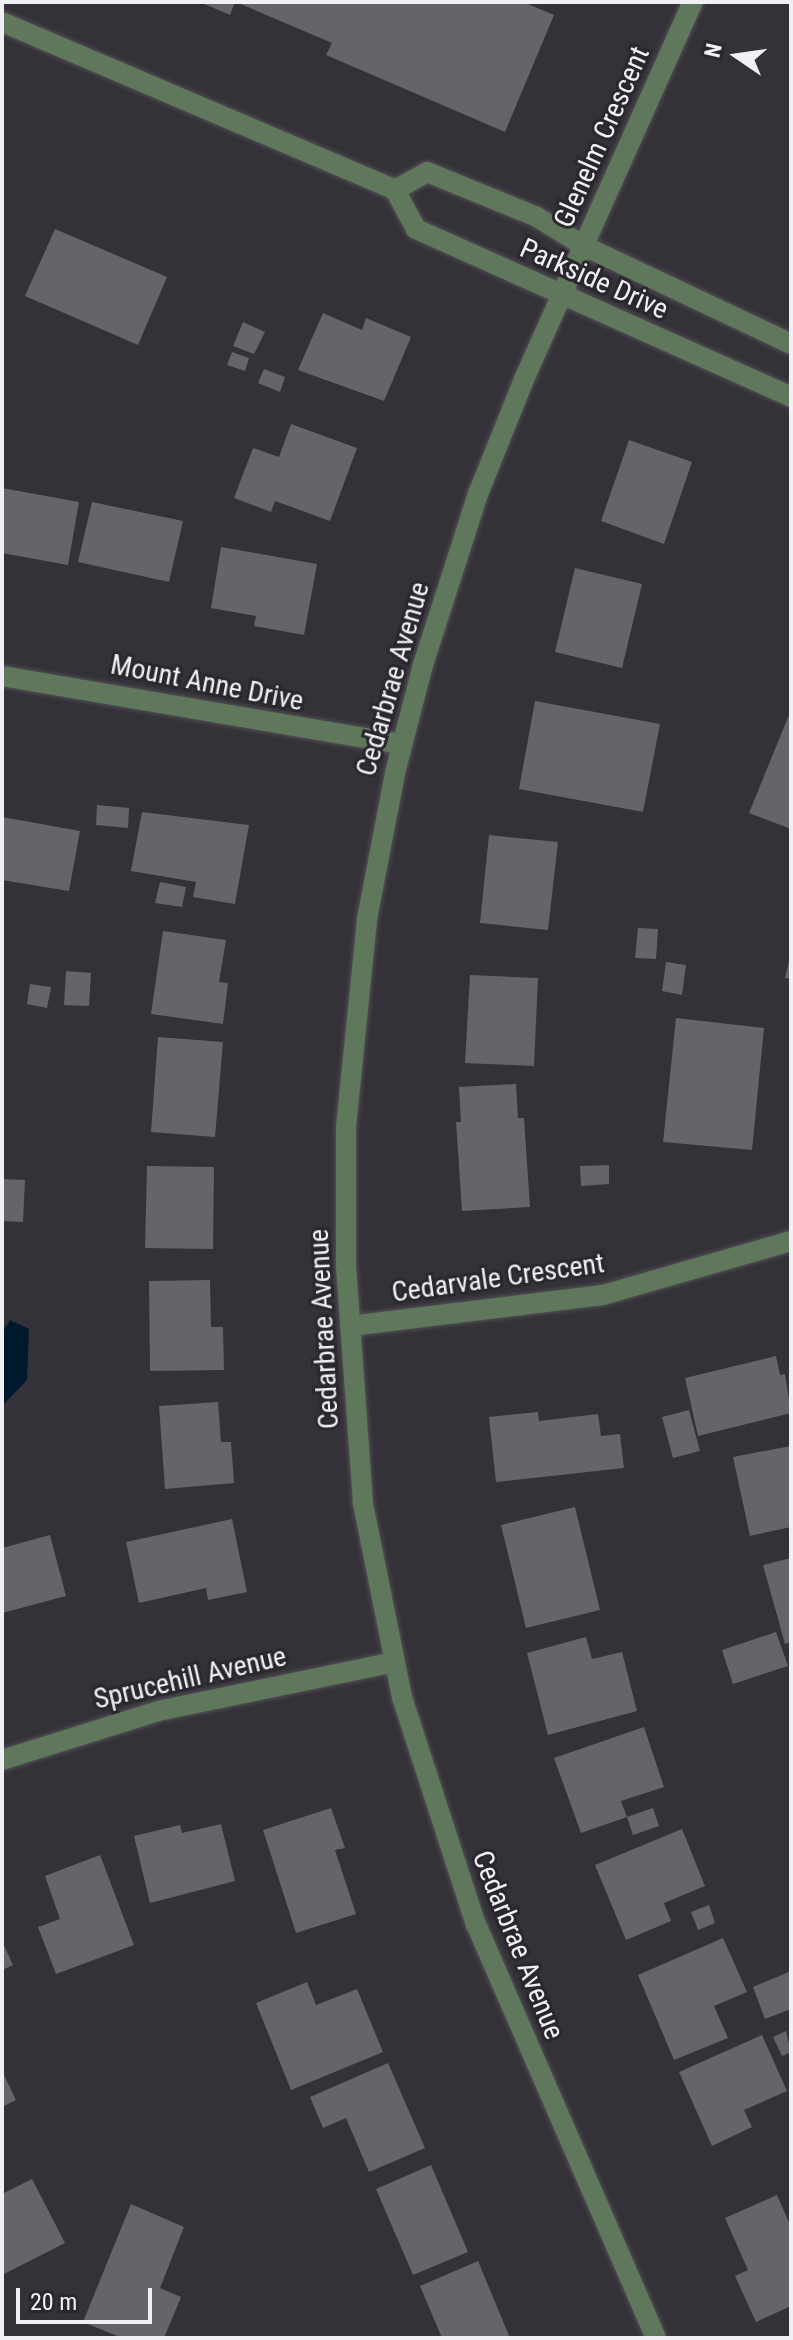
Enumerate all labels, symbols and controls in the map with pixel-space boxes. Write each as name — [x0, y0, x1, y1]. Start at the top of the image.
north arrow — [697, 16, 777, 96]
street label: Glenelm Crescent — [547, 41, 657, 233]
text: N — [699, 41, 727, 60]
street label: Parkside Drive — [515, 231, 673, 327]
street label: Cedarbrae Avenue — [349, 578, 437, 780]
street label: Mount Anne Drive — [108, 648, 306, 718]
street label: Cedarbrae Avenue — [302, 1228, 346, 1430]
street label: Cedarvale Crescent — [390, 1246, 606, 1310]
street label: Sprucehill Avenue — [91, 1640, 289, 1716]
street label: Cedarbrae Avenue — [465, 1846, 571, 2044]
scale bar — [20, 2272, 156, 2322]
text: 20 m — [30, 2288, 77, 2316]

